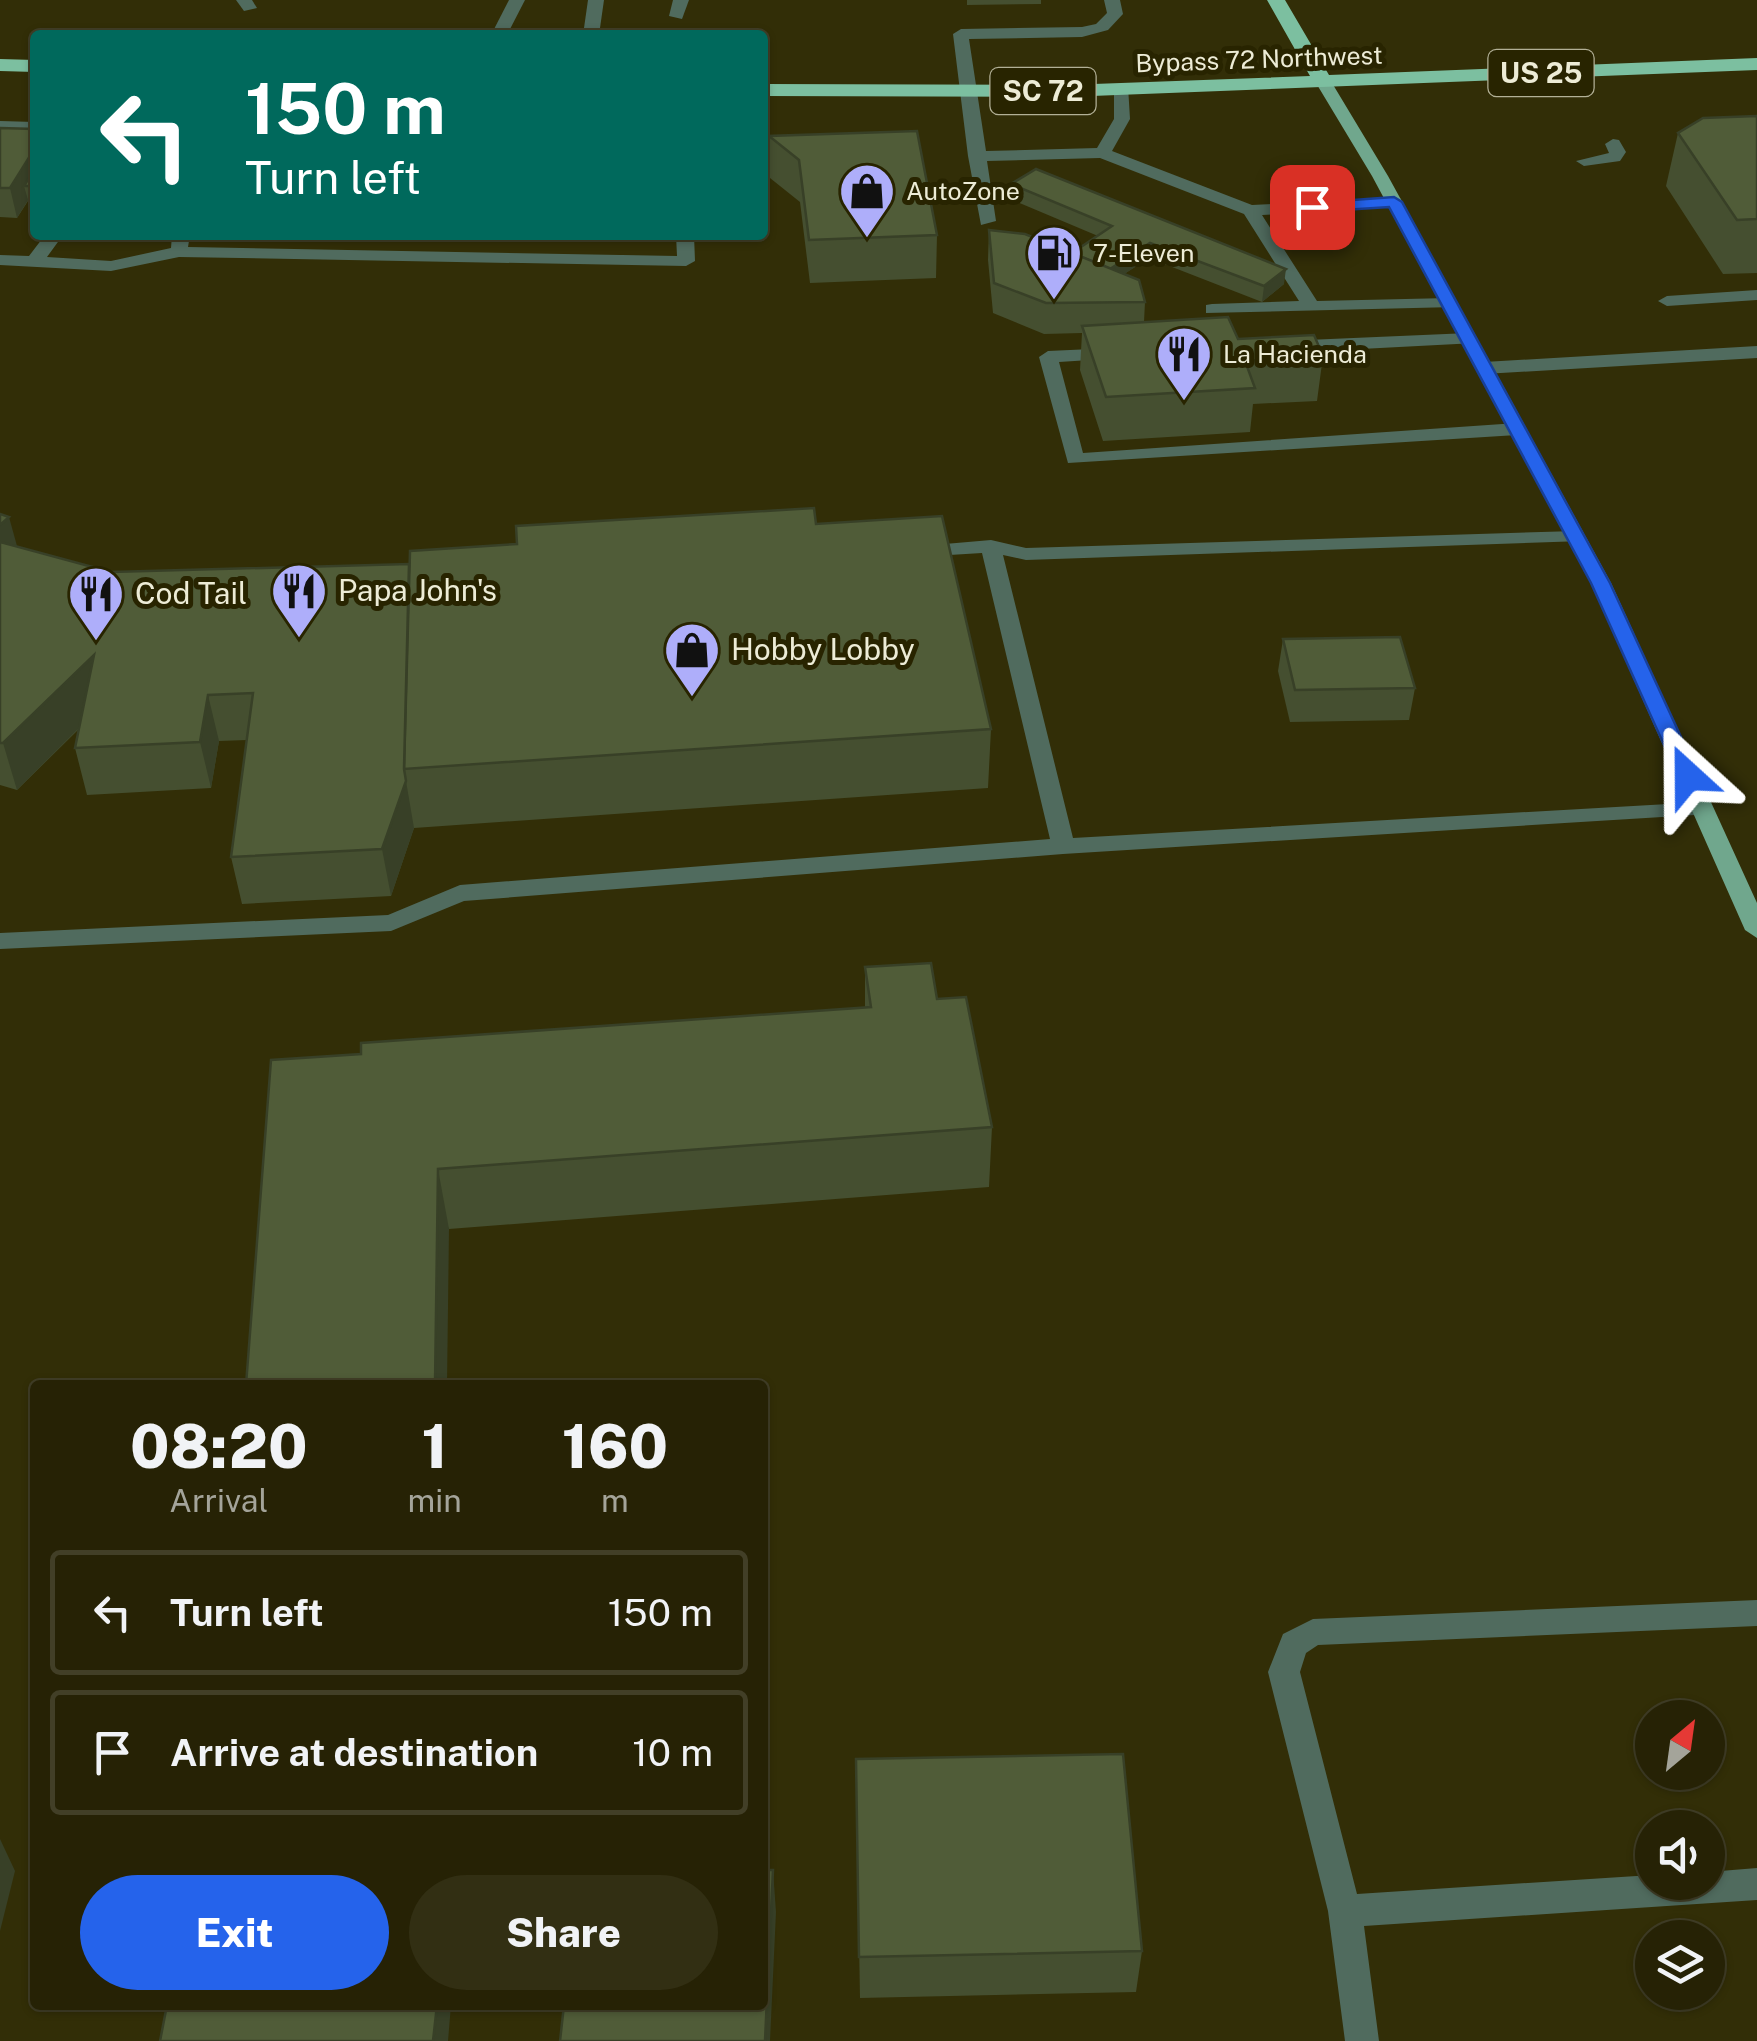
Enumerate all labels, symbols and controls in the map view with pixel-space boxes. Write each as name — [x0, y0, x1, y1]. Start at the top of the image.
street label: Bypass 72 Northwest — [1135, 40, 1383, 78]
road number: US 25 — [1488, 50, 1594, 96]
text: 150 m — [245, 67, 446, 150]
road number: SC 72 — [990, 68, 1096, 114]
icon: left — [80, 70, 210, 200]
text: Turn left — [245, 151, 421, 204]
shop icon: AutoZone — [837, 161, 897, 240]
pin — [1270, 165, 1355, 250]
place label: AutoZone — [906, 176, 1020, 206]
icon: arrive — [1285, 180, 1340, 235]
fuel station icon: 7-Eleven — [1024, 223, 1084, 302]
place label: 7-Eleven — [1093, 238, 1194, 268]
restaurant icon: La Hacienda — [1154, 324, 1214, 403]
place label: La Hacienda — [1223, 339, 1367, 369]
restaurant icon: Papa John's — [269, 561, 329, 640]
restaurant icon: Cod Tail — [66, 564, 126, 643]
place label: Papa John's — [338, 572, 497, 608]
place label: Cod Tail — [135, 575, 247, 611]
shop icon: Hobby Lobby — [662, 620, 722, 699]
place label: Hobby Lobby — [731, 631, 915, 667]
position arrow — [1636, 724, 1740, 828]
text: 08:20 — [130, 1411, 308, 1482]
text: 1 — [422, 1411, 448, 1482]
text: 160 — [562, 1411, 668, 1482]
text: Arrival — [169, 1482, 268, 1519]
text: min — [408, 1482, 462, 1519]
text: m — [601, 1482, 629, 1519]
icon: left — [85, 1585, 140, 1640]
text: Turn left — [170, 1590, 324, 1635]
text: 150 m — [608, 1590, 713, 1635]
north arrow — [1635, 1700, 1725, 1790]
map controls — [1635, 1700, 1725, 2010]
icon: arrive — [85, 1725, 140, 1780]
text: Arrive at destination — [170, 1730, 538, 1775]
text: 10 m — [632, 1730, 713, 1775]
button: sound — [1635, 1810, 1725, 1900]
button: Exit — [80, 1875, 389, 1990]
button: Share — [409, 1875, 718, 1990]
button: layers — [1635, 1920, 1725, 2010]

